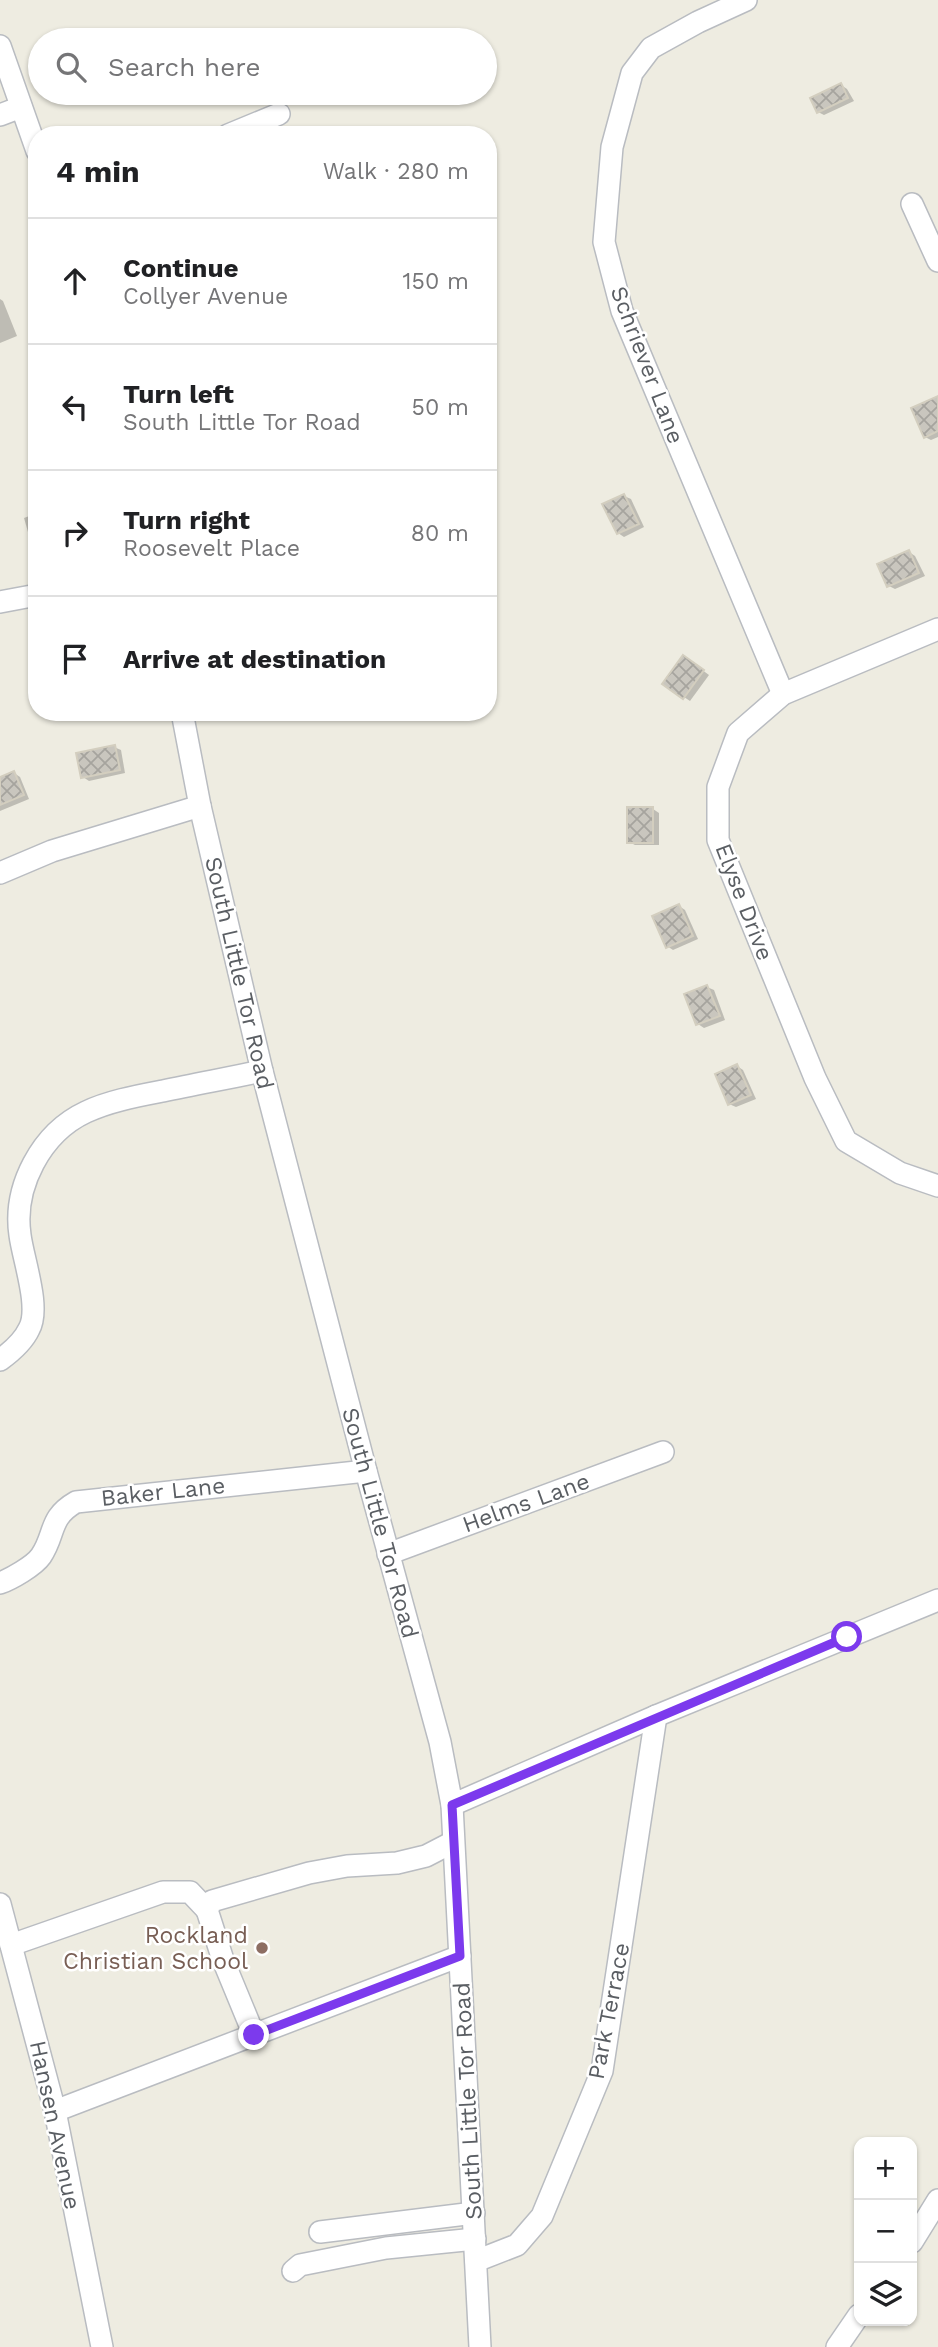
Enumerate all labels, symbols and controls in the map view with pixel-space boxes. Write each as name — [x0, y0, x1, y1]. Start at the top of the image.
search box — [28, 28, 497, 105]
icon: search — [52, 48, 90, 86]
text: Search here — [108, 52, 260, 82]
text: 4 min — [56, 154, 140, 189]
text: Walk · 280 m — [323, 158, 469, 185]
text: Continue — [123, 253, 239, 283]
icon: ahead — [56, 262, 94, 300]
text: 150 m — [403, 268, 469, 295]
street label: Schriever Lane — [605, 282, 689, 448]
text: Collyer Avenue — [123, 283, 288, 310]
text: Turn left — [123, 379, 234, 409]
icon: left — [56, 388, 94, 426]
text: 50 m — [412, 394, 469, 421]
text: South Little Tor Road — [123, 409, 361, 436]
text: Turn right — [123, 505, 250, 535]
icon: right — [56, 514, 94, 552]
text: 80 m — [411, 520, 469, 547]
text: Roosevelt Place — [123, 535, 300, 562]
icon: arrive — [56, 640, 94, 678]
text: Arrive at destination — [123, 644, 386, 674]
street label: Elyse Drive — [709, 840, 779, 964]
street label: South Little Tor Road — [199, 854, 279, 1092]
street label: South Little Tor Road — [336, 1405, 424, 1641]
street label: Helms Lane — [459, 1468, 593, 1538]
street label: Baker Lane — [99, 1472, 227, 1512]
route start — [831, 1621, 862, 1652]
place label: Rockland Christian School — [63, 1922, 248, 1975]
marker: Rockland Christian School — [254, 1940, 270, 1956]
street label: Park Terrace — [583, 1940, 635, 2082]
street label: South Little Tor Road — [448, 1982, 488, 2220]
route end — [238, 2019, 269, 2050]
street label: Hansen Avenue — [24, 2038, 86, 2212]
map controls — [854, 2137, 917, 2326]
button: + — [854, 2137, 917, 2200]
button: − — [854, 2200, 917, 2263]
button: layers — [854, 2263, 917, 2326]

